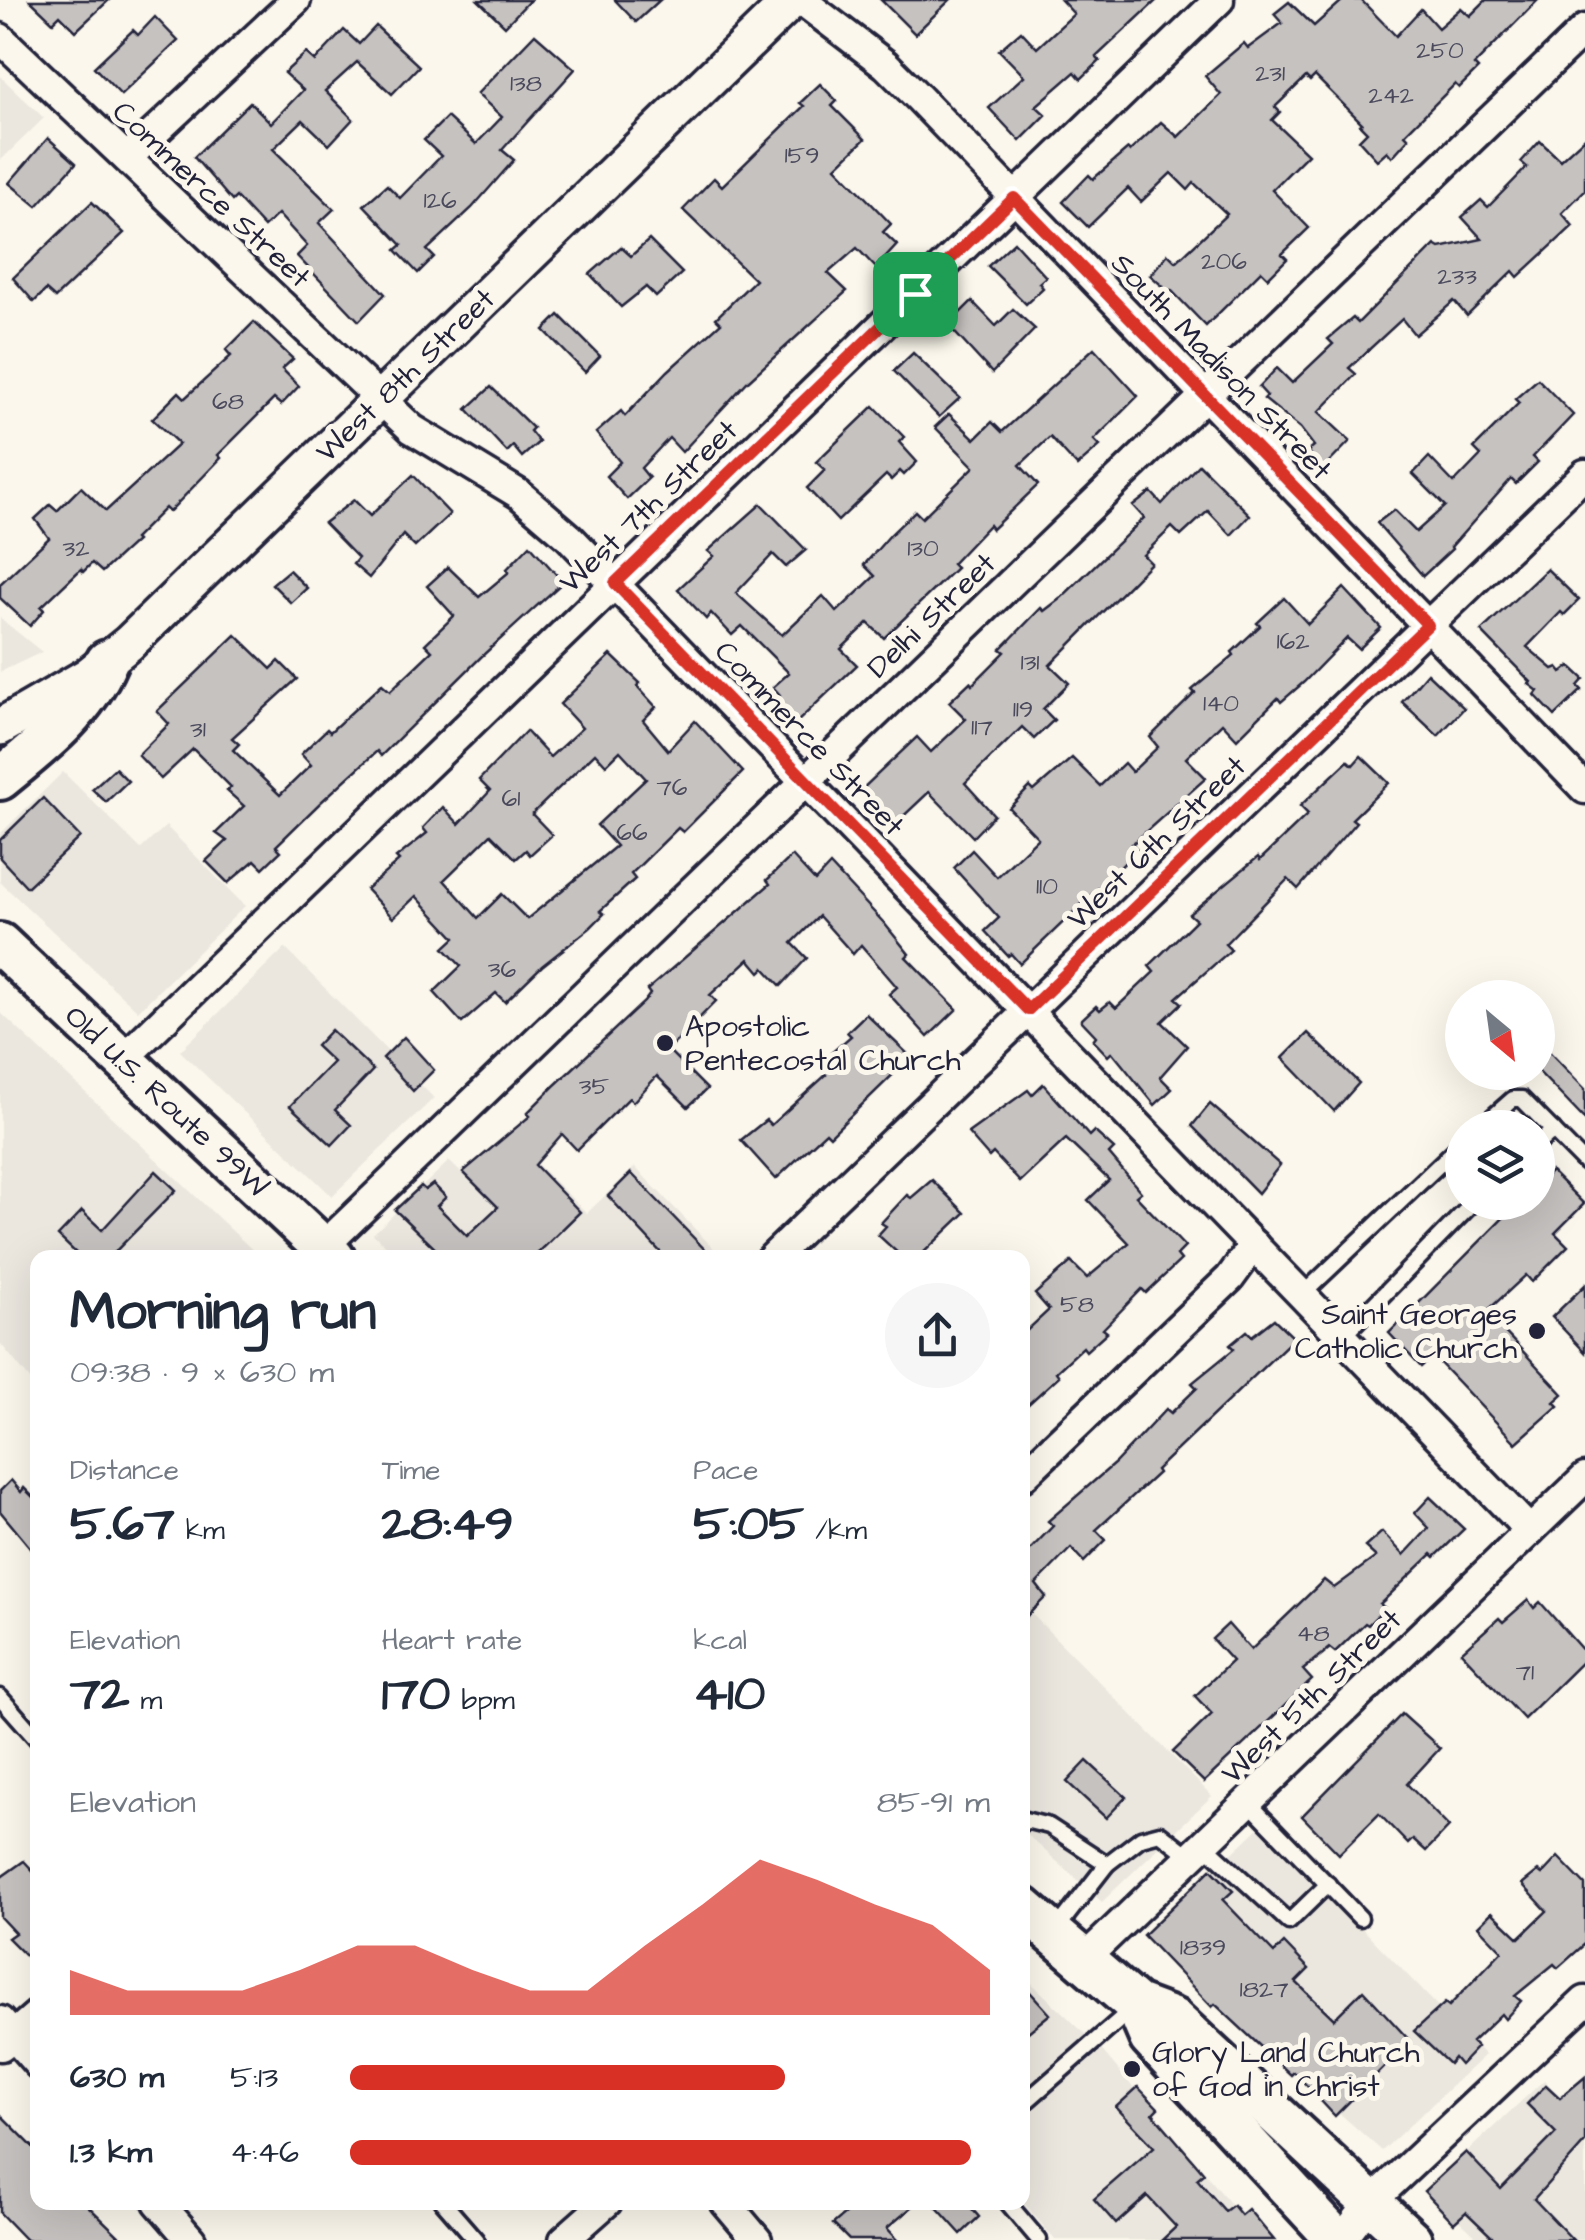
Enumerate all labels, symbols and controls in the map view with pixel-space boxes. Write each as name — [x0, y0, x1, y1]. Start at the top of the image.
house number: 250 — [1416, 33, 1464, 68]
house number: 231 — [1255, 56, 1285, 91]
house number: 138 — [510, 66, 542, 101]
house number: 242 — [1368, 78, 1414, 113]
street label: Commerce Street — [103, 92, 320, 298]
house number: 159 — [784, 138, 820, 173]
house number: 126 — [423, 183, 457, 218]
street label: South Madison Street — [1101, 244, 1341, 490]
house number: 206 — [1201, 244, 1247, 279]
pin — [873, 252, 958, 337]
house number: 233 — [1437, 259, 1477, 294]
icon: arrive — [888, 267, 943, 322]
street label: West 8th Street — [307, 279, 505, 472]
house number: 68 — [212, 384, 244, 419]
street label: West 7th Street — [550, 410, 747, 603]
house number: 32 — [62, 531, 90, 566]
house number: 130 — [907, 531, 939, 566]
street label: Delhi Street — [858, 544, 1005, 688]
house number: 162 — [1276, 624, 1310, 659]
street label: Commerce Street — [705, 632, 914, 846]
house number: 131 — [1020, 645, 1040, 680]
house number: 140 — [1203, 686, 1239, 721]
house number: 119 — [1013, 692, 1033, 727]
house number: 117 — [971, 710, 993, 745]
house number: 31 — [190, 712, 206, 747]
street label: West 6th Street — [1058, 746, 1255, 939]
house number: 76 — [656, 770, 688, 805]
house number: 61 — [502, 781, 520, 816]
house number: 66 — [616, 815, 648, 850]
house number: 110 — [1036, 869, 1058, 904]
house number: 36 — [488, 952, 517, 987]
north arrow — [1445, 980, 1555, 1090]
map controls — [1445, 980, 1555, 1220]
street label: Old U.S. Route 99W — [55, 996, 278, 1207]
place label: Apostolic Pentecostal Church — [685, 1006, 961, 1082]
marker: Apostolic Pentecostal Church — [654, 1032, 676, 1054]
house number: 35 — [579, 1069, 610, 1104]
button: layers — [1445, 1110, 1555, 1220]
text: Morning run — [70, 1274, 376, 1350]
button: share — [885, 1283, 990, 1388]
house number: 58 — [1060, 1287, 1094, 1322]
place label: Saint Georges Catholic Church — [1295, 1294, 1517, 1370]
marker: Saint Georges Catholic Church — [1526, 1320, 1548, 1342]
text: 09:38 · 9 × 630 m — [70, 1350, 334, 1395]
text: Distance — [70, 1451, 179, 1490]
text: Time — [382, 1451, 440, 1490]
text: Pace — [693, 1451, 758, 1490]
text: 5.67 — [70, 1490, 175, 1559]
text: 28:49 — [382, 1490, 514, 1559]
text: 5:05 — [693, 1490, 804, 1559]
text: km — [175, 1511, 225, 1550]
text: /km — [804, 1511, 867, 1550]
street label: West 5th Street — [1212, 1599, 1411, 1794]
house number: 48 — [1296, 1616, 1330, 1651]
text: Elevation — [70, 1621, 180, 1660]
text: Heart rate — [382, 1621, 522, 1660]
text: kcal — [693, 1621, 747, 1660]
house number: 71 — [1516, 1655, 1534, 1690]
text: 72 — [70, 1660, 129, 1729]
text: 170 — [382, 1660, 450, 1729]
text: 410 — [693, 1660, 765, 1729]
text: m — [129, 1681, 162, 1720]
text: bpm — [450, 1681, 515, 1720]
text: Elevation — [70, 1780, 196, 1825]
text: 85–91 m — [877, 1780, 990, 1825]
house number: 1839 — [1180, 1930, 1226, 1965]
house number: 1827 — [1239, 1972, 1289, 2007]
place label: Glory Land Church of God in Christ — [1152, 2032, 1420, 2108]
text: 630 m — [70, 2055, 164, 2100]
text: 5:13 — [230, 2055, 278, 2100]
marker: Glory Land Church of God in Christ — [1121, 2058, 1143, 2080]
text: 1.3 km — [70, 2130, 152, 2175]
text: 4:46 — [230, 2130, 299, 2175]

